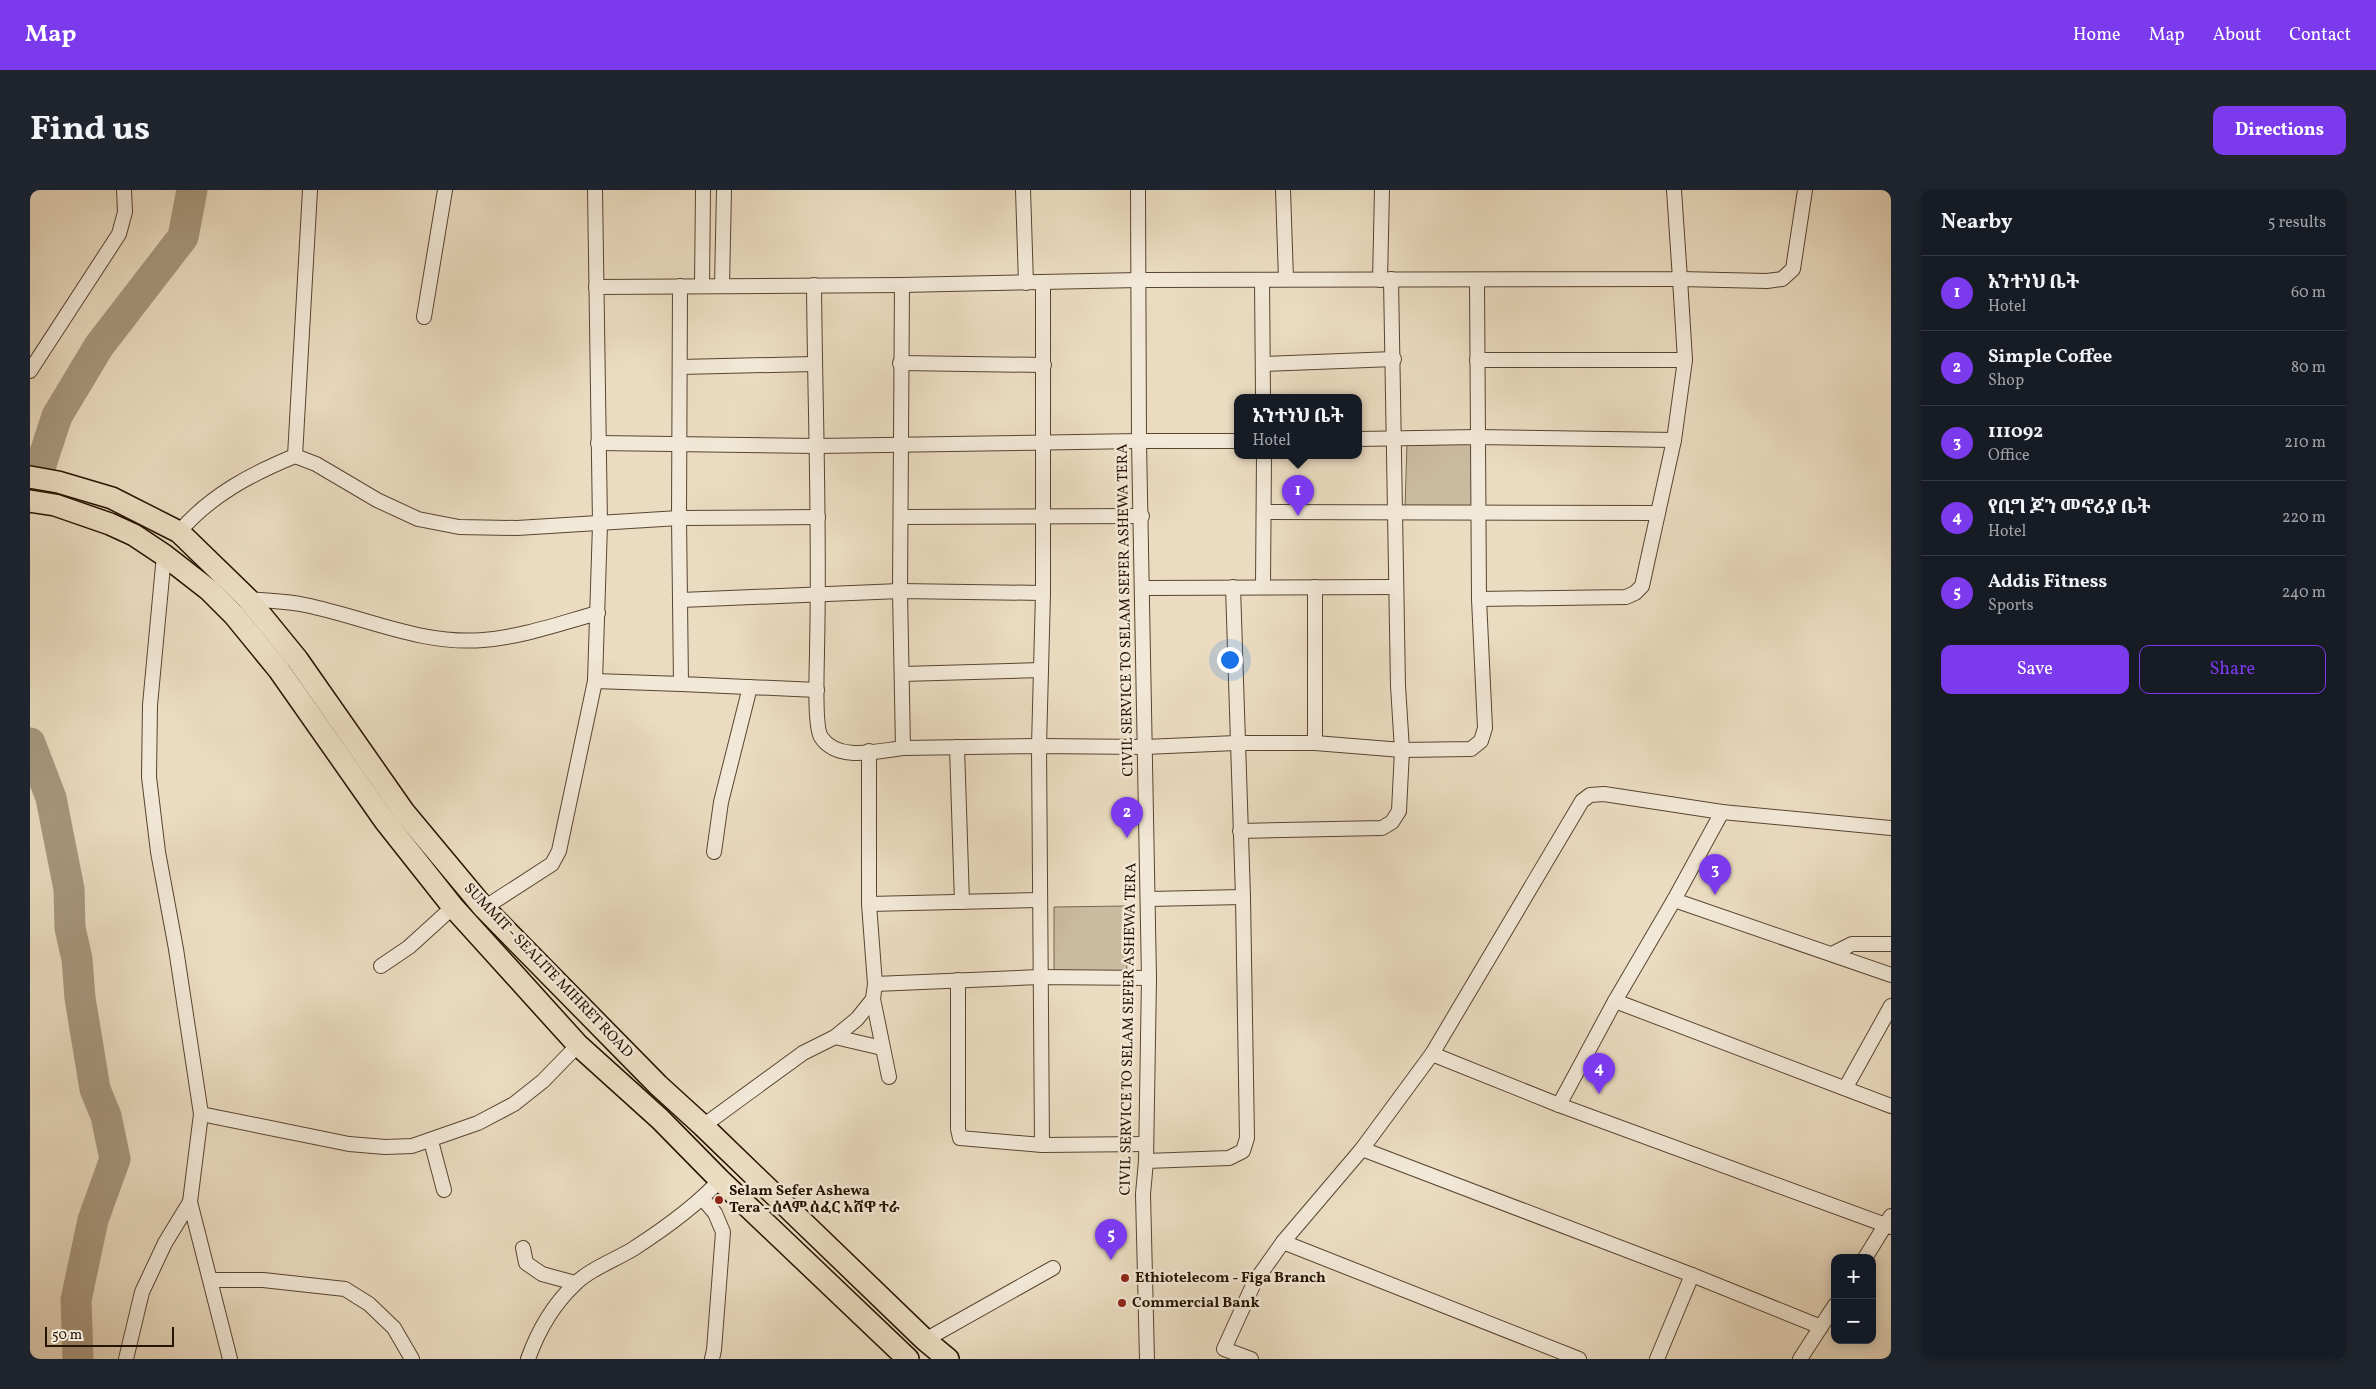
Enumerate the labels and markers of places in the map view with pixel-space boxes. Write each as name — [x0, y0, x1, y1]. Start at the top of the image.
pin: 1 — [1282, 475, 1314, 516]
pin: 2 — [1111, 797, 1143, 838]
pin: 3 — [1699, 854, 1731, 895]
pin: 4 — [1583, 1053, 1615, 1094]
place label: Selam Sefer Ashewa Tera - ሰላም ሰፈር አሸዋ ተራ — [729, 1181, 900, 1219]
marker: Selam Sefer Ashewa Tera - ሰላም ሰፈር አሸዋ ተራ — [713, 1194, 725, 1206]
pin: 5 — [1095, 1219, 1127, 1260]
place label: Ethiotelecom - Figa Branch — [1135, 1268, 1326, 1289]
marker: Ethiotelecom - Figa Branch — [1119, 1272, 1131, 1284]
place label: Commercial Bank — [1132, 1293, 1260, 1314]
marker: Commercial Bank — [1116, 1297, 1128, 1309]

